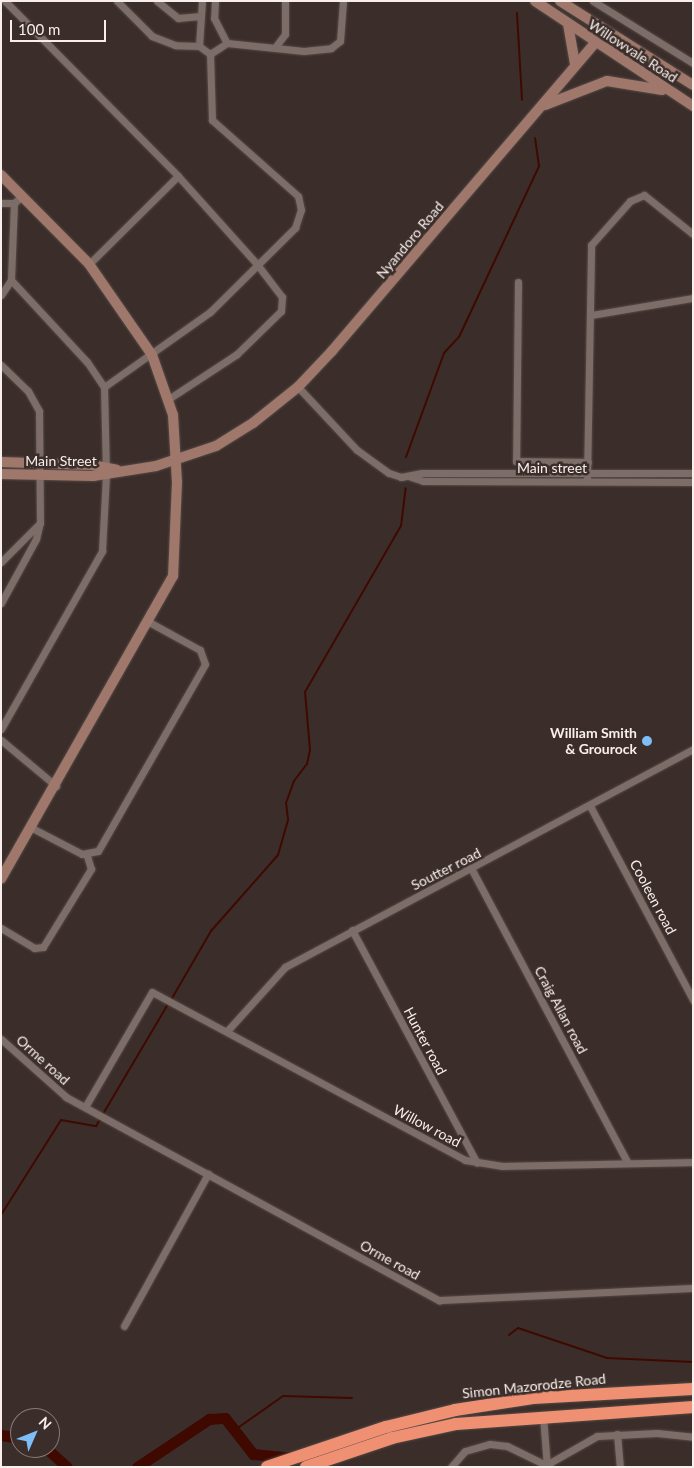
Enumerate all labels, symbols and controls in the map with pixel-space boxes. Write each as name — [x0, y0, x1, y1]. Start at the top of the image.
scale bar — [12, 10, 109, 42]
street label: Willowvale Road — [585, 16, 681, 86]
text: 100 m — [18, 20, 60, 38]
street label: Nyandoro Road — [373, 198, 447, 282]
street label: Main Street — [25, 453, 97, 469]
street label: Main street — [517, 460, 587, 476]
place label: William Smith & Grourock — [550, 725, 637, 758]
marker: William Smith & Grourock — [641, 735, 653, 747]
street label: Soutter road — [408, 844, 484, 894]
street label: Cooleen road — [626, 857, 680, 937]
street label: Craig Allan road — [531, 963, 591, 1057]
street label: Hunter road — [400, 1004, 450, 1078]
street label: Orme road — [13, 1032, 73, 1088]
street label: Willow road — [390, 1101, 464, 1151]
street label: Orme road — [357, 1237, 423, 1283]
street label: Simon Mazorodze Road — [461, 1370, 607, 1402]
north arrow — [10, 1408, 60, 1458]
text: N — [36, 1413, 55, 1433]

